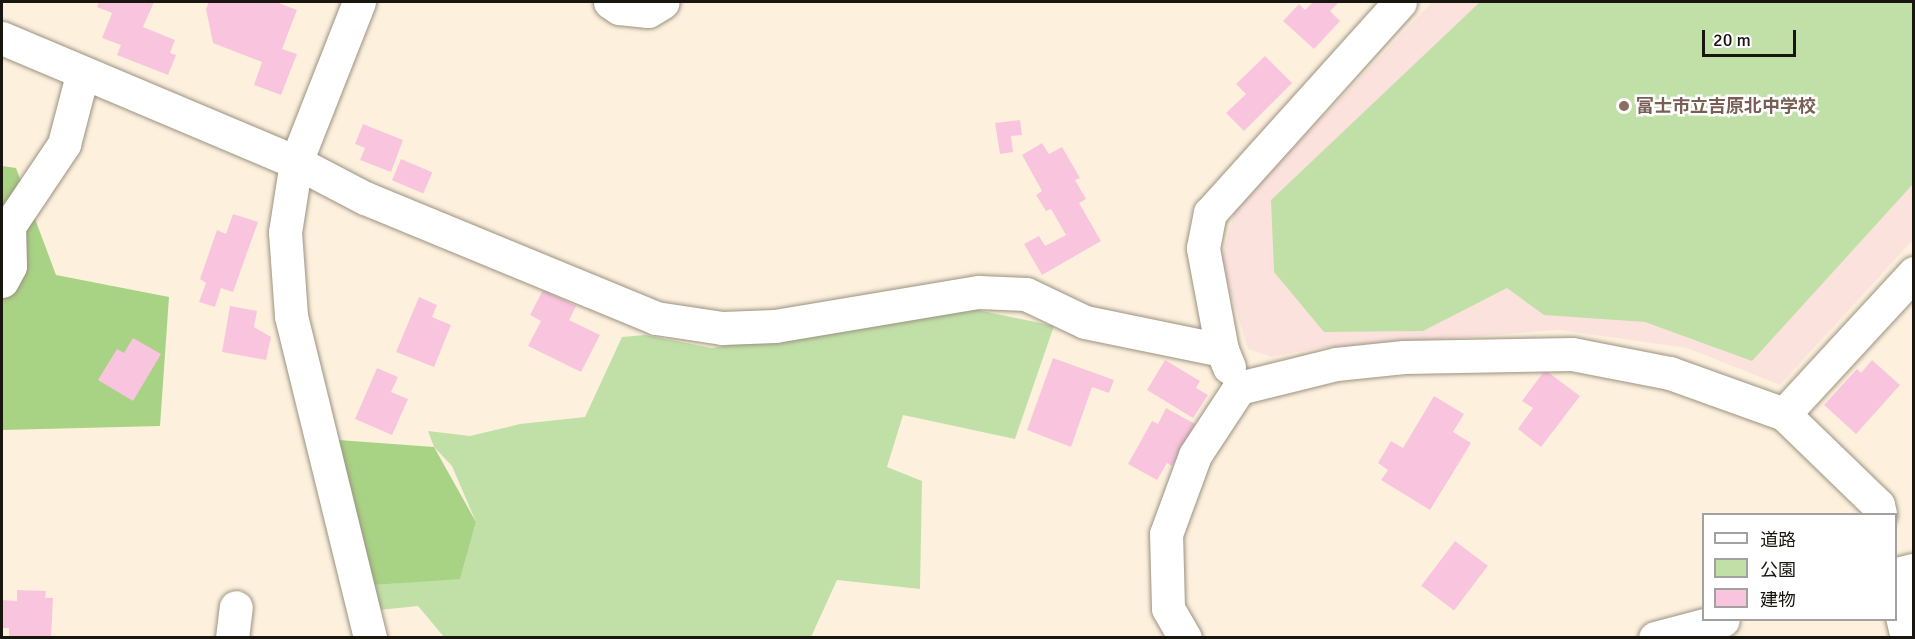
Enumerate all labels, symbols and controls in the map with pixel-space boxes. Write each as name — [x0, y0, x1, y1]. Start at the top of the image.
scale bar — [1705, 18, 1800, 56]
text: 20 m — [1713, 29, 1751, 51]
place label: 富士市立吉原北中学校 — [1636, 95, 1816, 117]
marker: 富士市立吉原北中学校 — [1617, 99, 1631, 113]
legend — [1702, 513, 1897, 621]
text: 道路 — [1760, 529, 1796, 551]
text: 公園 — [1760, 559, 1796, 581]
text: 建物 — [1760, 589, 1796, 611]

